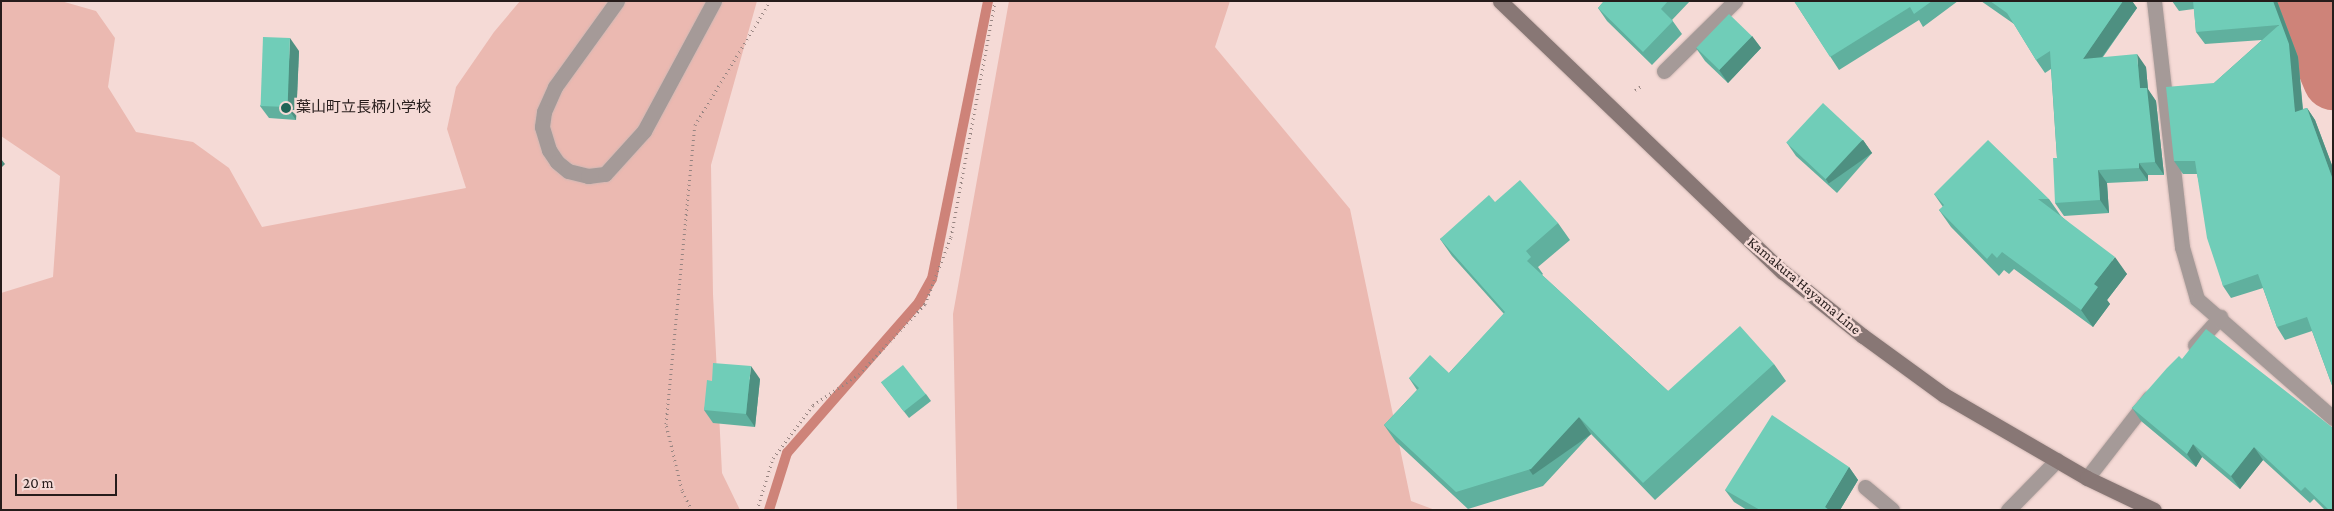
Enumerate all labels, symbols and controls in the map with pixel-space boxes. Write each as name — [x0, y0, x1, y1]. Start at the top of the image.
place label: 葉山町立長柄小学校 — [296, 99, 431, 117]
marker: 葉山町立長柄小学校 — [280, 102, 292, 114]
street label: Kamakura Hayama Line — [1744, 233, 1864, 339]
scale bar — [18, 464, 120, 496]
text: 20 m — [23, 475, 54, 491]

